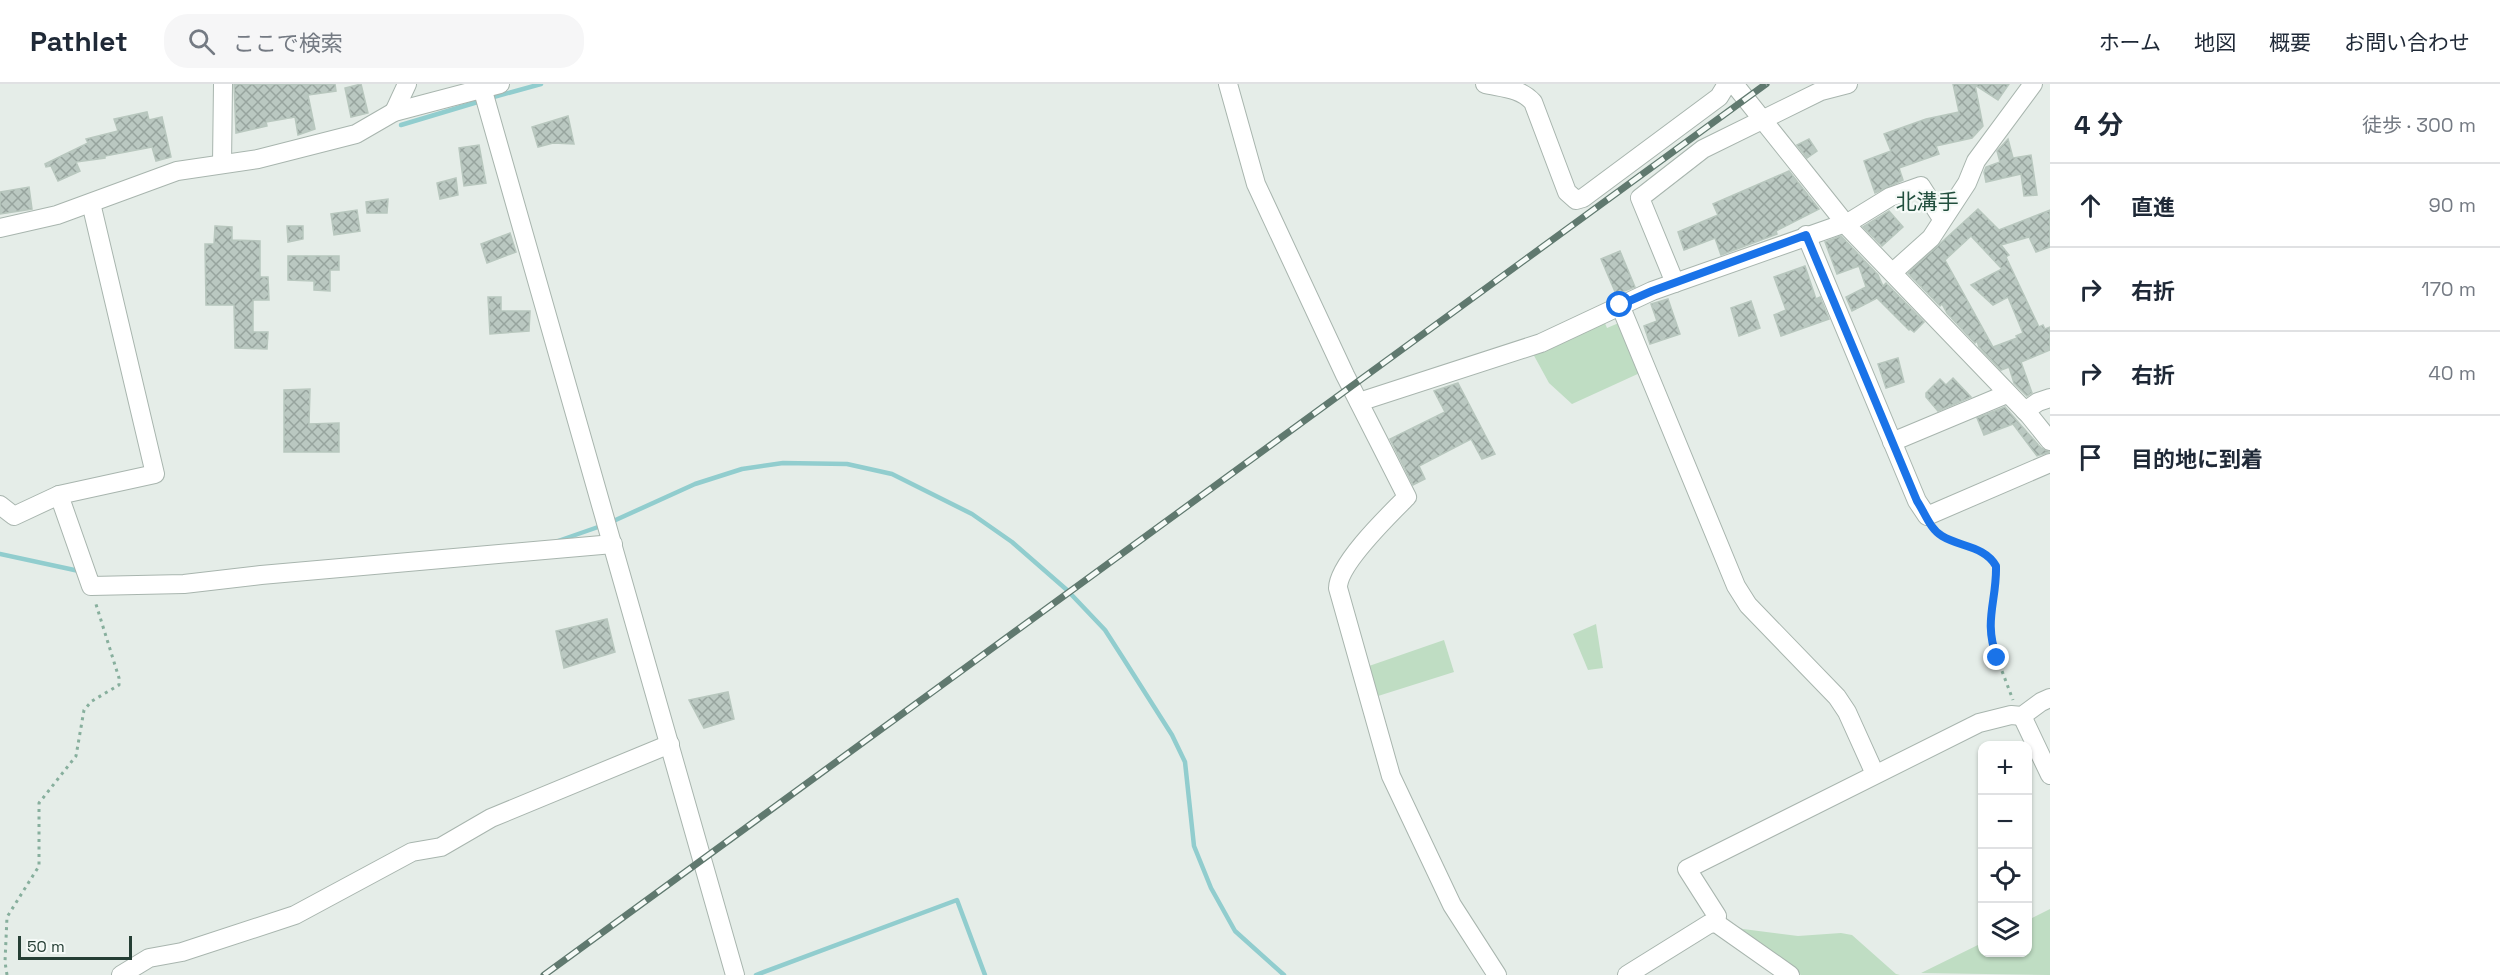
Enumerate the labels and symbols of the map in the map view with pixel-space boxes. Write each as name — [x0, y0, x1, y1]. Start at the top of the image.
district label: 北溝手 — [1896, 188, 1959, 215]
route start — [1606, 291, 1632, 317]
route end — [1983, 644, 2009, 670]
scale bar — [18, 933, 132, 960]

